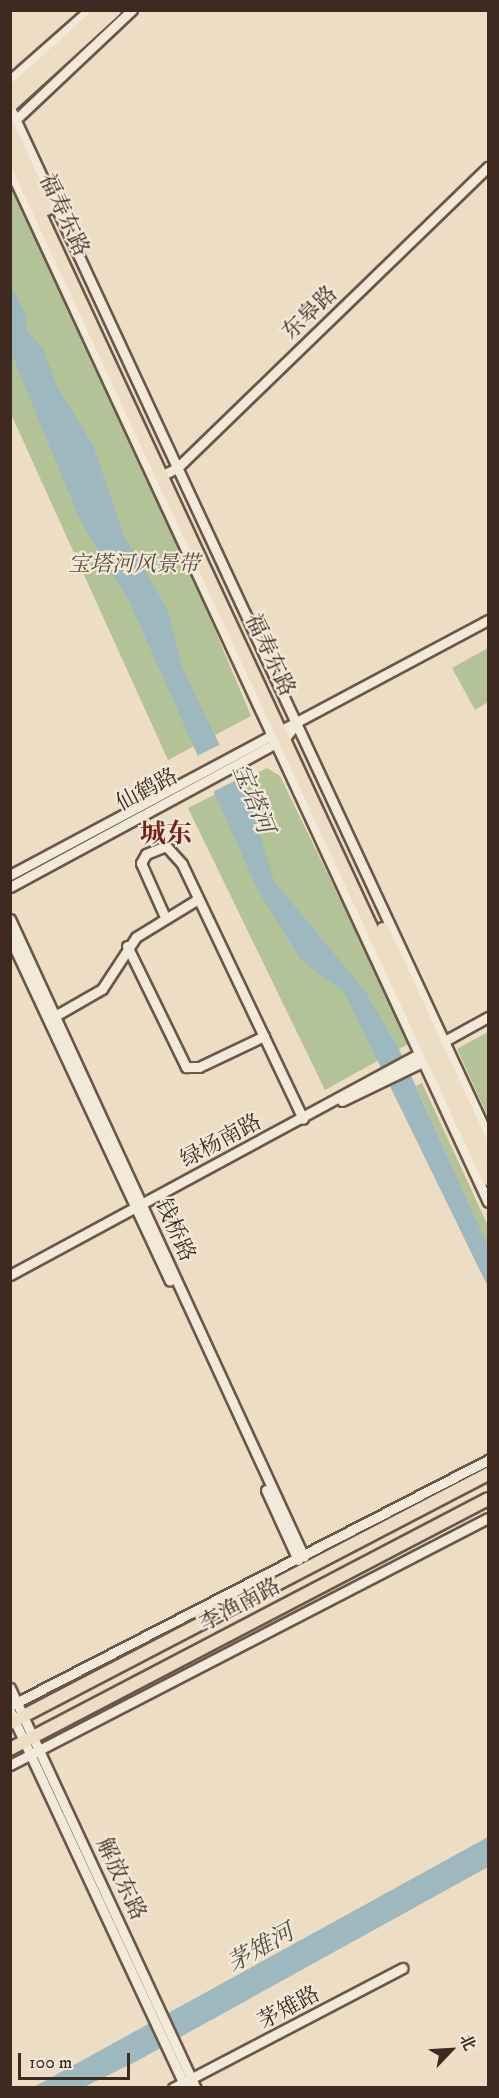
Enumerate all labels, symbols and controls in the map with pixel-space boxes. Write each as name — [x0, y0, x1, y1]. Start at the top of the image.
street label: 福寿东路 — [33, 170, 95, 260]
street label: 东皋路 — [277, 281, 343, 345]
park label: 宝塔河风景带 — [68, 552, 200, 578]
street label: 福寿东路 — [239, 610, 301, 700]
water label: 宝塔河 — [225, 760, 279, 838]
street label: 仙鹤路 — [112, 763, 182, 817]
district label: 城东 — [140, 819, 192, 851]
street label: 绿杨南路 — [176, 1109, 266, 1173]
street label: 钱桥路 — [150, 1194, 200, 1266]
street label: 李渔南路 — [195, 1573, 285, 1637]
street label: 解放东路 — [90, 1834, 152, 1924]
water label: 茅雉河 — [223, 1919, 299, 1979]
street label: 茅雉路 — [254, 1981, 324, 2035]
north arrow — [421, 2020, 481, 2080]
text: 北 — [455, 2031, 480, 2054]
scale bar — [21, 2041, 134, 2079]
text: 100 m — [29, 2052, 72, 2074]

